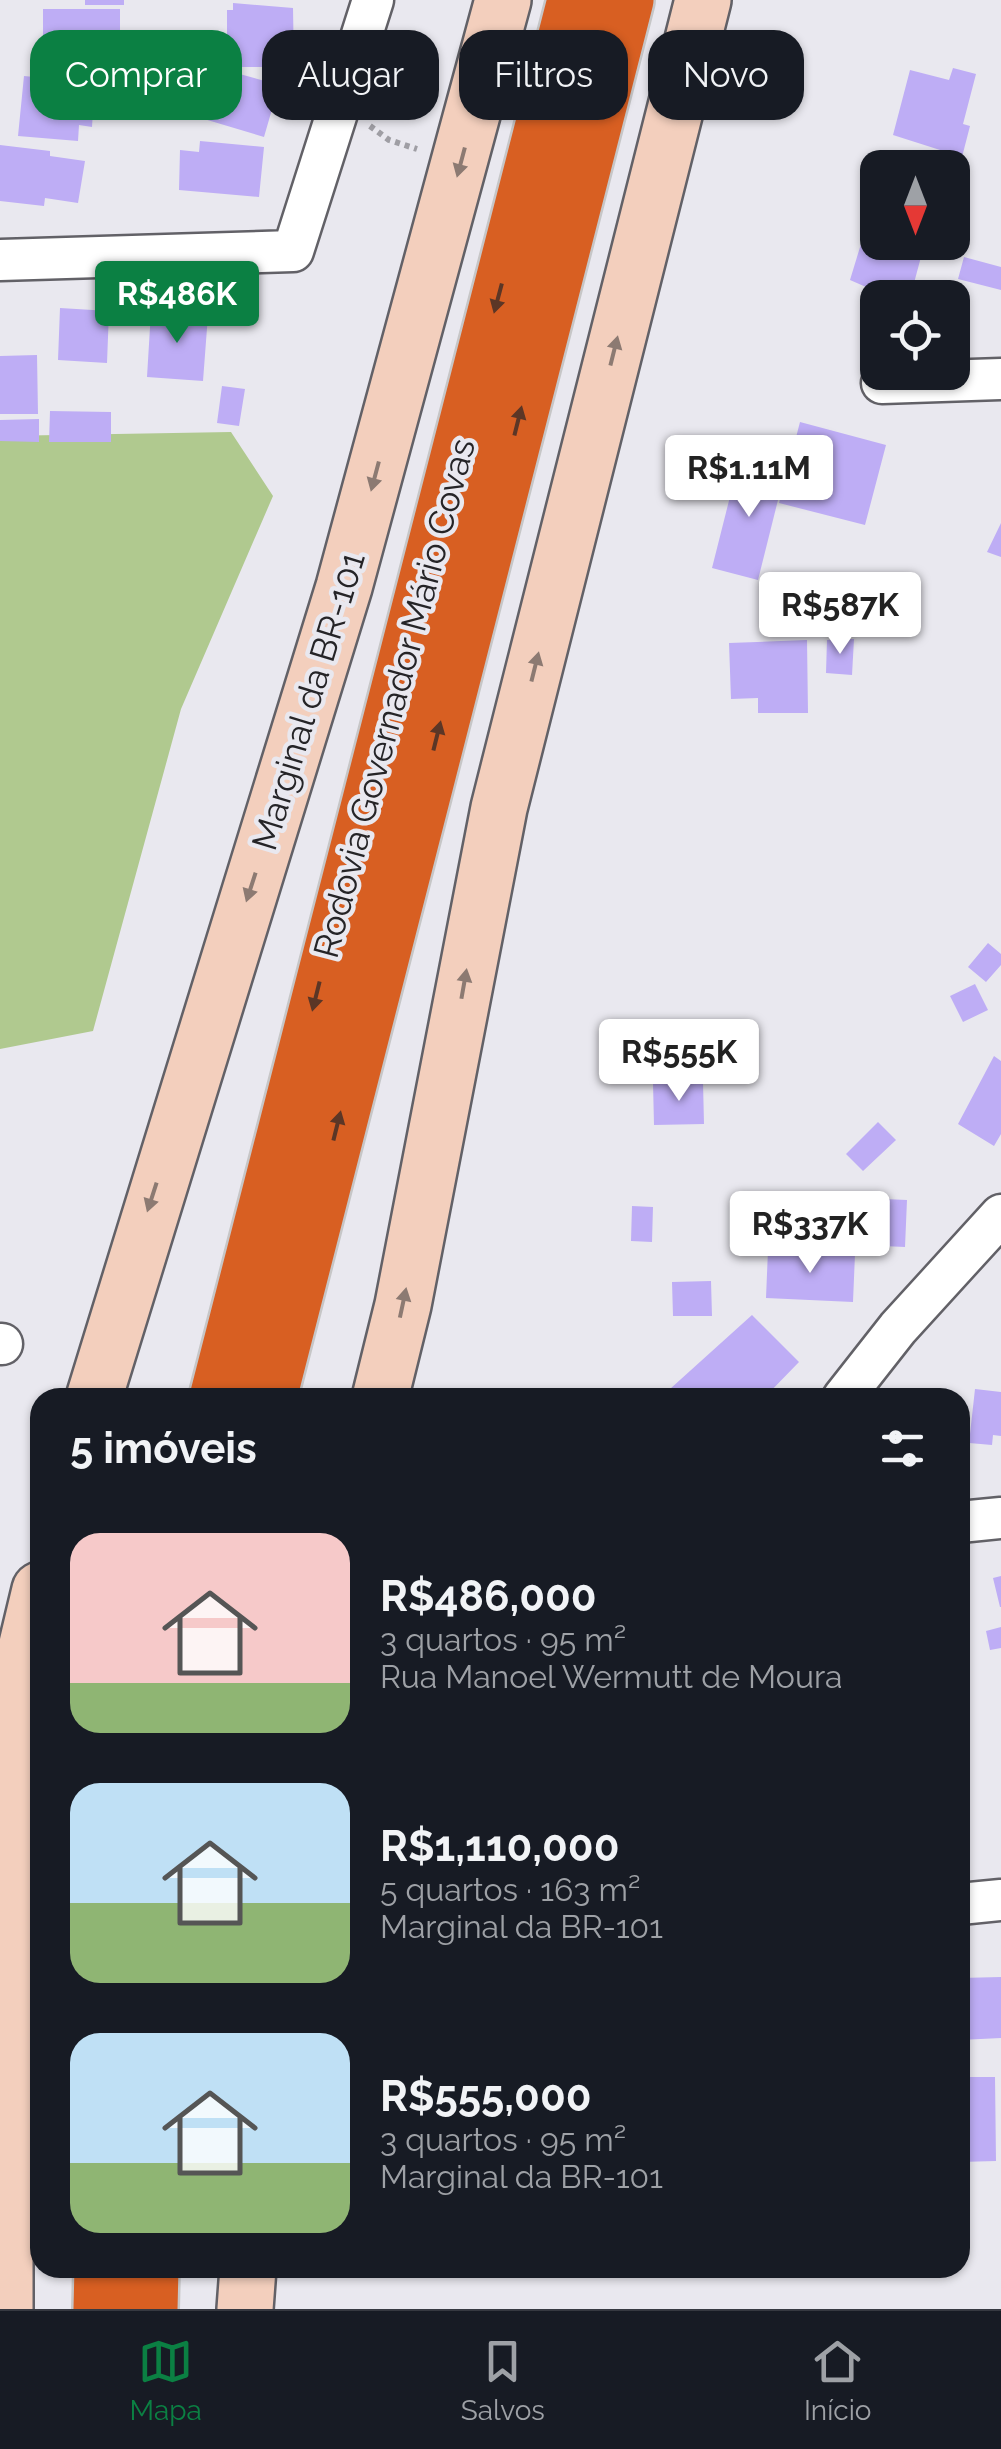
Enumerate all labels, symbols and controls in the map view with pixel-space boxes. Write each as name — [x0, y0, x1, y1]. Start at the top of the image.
chip: Comprar — [30, 30, 242, 120]
chip: Alugar — [262, 30, 439, 120]
chip: Filtros — [459, 30, 628, 120]
chip: Novo — [648, 30, 804, 120]
one-way arrow — [452, 147, 468, 178]
north arrow — [860, 150, 970, 260]
map controls — [860, 150, 970, 390]
pin: R$486K — [96, 261, 258, 346]
text: R$486K — [117, 275, 237, 312]
button: locate — [860, 280, 970, 390]
one-way arrow — [489, 282, 505, 313]
one-way arrow — [607, 335, 623, 366]
one-way arrow — [510, 405, 526, 436]
street label: Rodovia Governador Mário Covas — [305, 434, 483, 962]
pin: R$1.11M — [657, 435, 841, 520]
text: R$1.11M — [687, 449, 811, 486]
one-way arrow — [366, 460, 382, 491]
street label: Marginal da BR-101 — [243, 547, 373, 855]
pin: R$587K — [759, 572, 921, 657]
text: R$587K — [781, 586, 899, 623]
one-way arrow — [527, 651, 543, 682]
one-way arrow — [430, 720, 445, 751]
one-way arrow — [242, 873, 257, 903]
one-way arrow — [457, 967, 472, 999]
one-way arrow — [308, 981, 324, 1012]
pin: R$555K — [598, 1019, 760, 1104]
text: R$555K — [621, 1033, 737, 1070]
one-way arrow — [330, 1110, 346, 1141]
one-way arrow — [144, 1182, 159, 1212]
pin: R$337K — [729, 1191, 891, 1276]
text: R$337K — [752, 1205, 868, 1242]
one-way arrow — [396, 1287, 411, 1318]
icon: filters — [875, 1421, 930, 1476]
text: 5 imóveis — [70, 1424, 257, 1473]
text: R$486,000 — [380, 1572, 597, 1621]
icon: home — [150, 1573, 270, 1693]
text: 3 quartos · 95 m² — [380, 1621, 626, 1658]
text: Rua Manoel Wermutt de Moura — [380, 1658, 843, 1695]
text: R$1,110,000 — [380, 1822, 619, 1871]
icon: home — [150, 1823, 270, 1943]
text: 5 quartos · 163 m² — [380, 1871, 640, 1908]
text: Marginal da BR-101 — [380, 1908, 663, 1945]
text: R$555,000 — [380, 2072, 591, 2121]
icon: home — [150, 2073, 270, 2193]
text: 3 quartos · 95 m² — [380, 2121, 626, 2158]
text: Marginal da BR-101 — [380, 2158, 663, 2195]
tab: Mapa — [130, 2334, 202, 2427]
tab: Salvos — [461, 2334, 545, 2427]
tab: Início — [804, 2334, 871, 2427]

